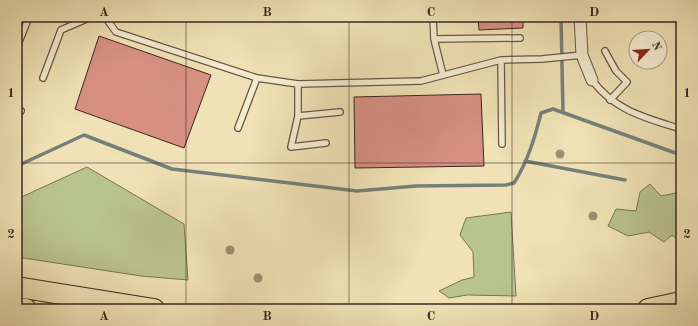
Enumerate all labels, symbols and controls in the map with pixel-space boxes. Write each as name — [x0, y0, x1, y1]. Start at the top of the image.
text: A — [99, 6, 109, 19]
text: B — [262, 6, 272, 19]
text: C — [427, 6, 435, 19]
text: D — [589, 6, 599, 19]
north arrow — [628, 30, 668, 70]
text: N — [649, 40, 663, 53]
text: 1 — [7, 87, 15, 100]
text: 1 — [683, 87, 691, 100]
text: 2 — [7, 228, 15, 241]
text: 2 — [683, 228, 691, 241]
text: A — [99, 310, 109, 323]
text: B — [262, 310, 272, 323]
text: C — [427, 310, 435, 323]
text: D — [589, 310, 599, 323]

